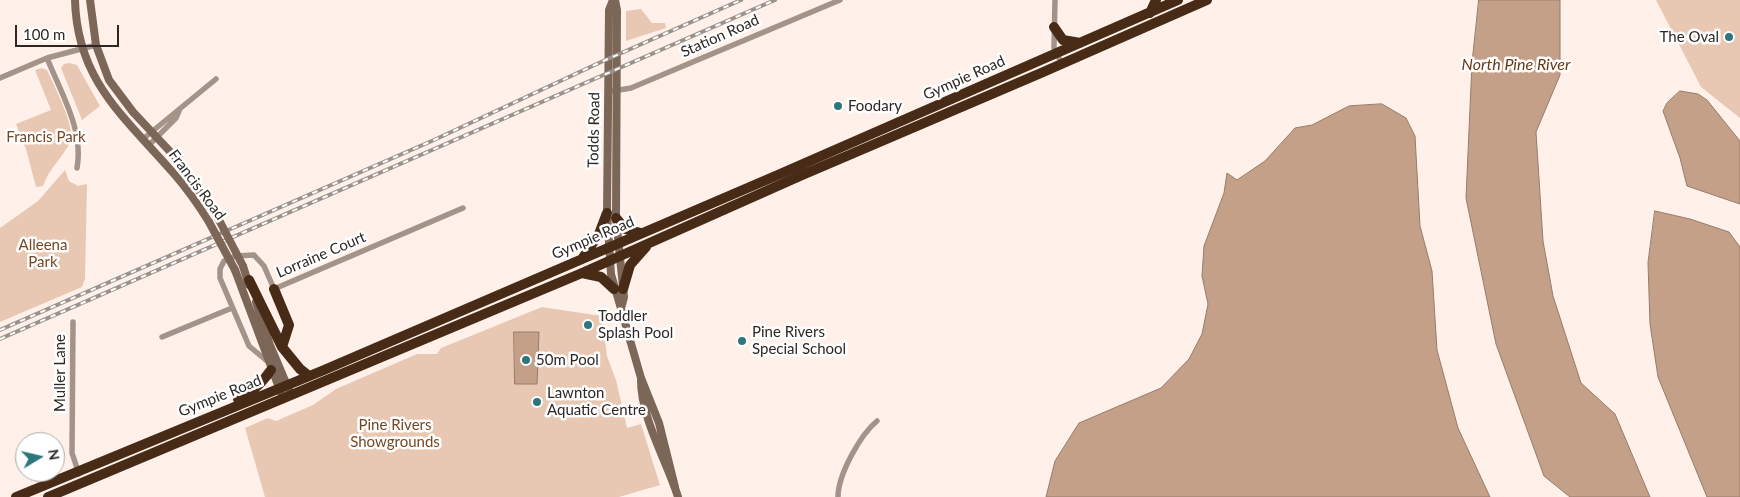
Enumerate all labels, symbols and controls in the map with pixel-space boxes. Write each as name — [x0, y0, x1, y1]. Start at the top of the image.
street label: Station Road — [678, 11, 762, 61]
scale bar — [18, 15, 121, 47]
text: 100 m — [23, 25, 65, 43]
place label: The Oval — [1660, 28, 1719, 46]
marker: The Oval — [1723, 31, 1735, 43]
street label: Gympie Road — [920, 52, 1008, 104]
water label: North Pine River — [1462, 55, 1570, 75]
street label: Todds Road — [584, 92, 604, 168]
place label: Foodary — [848, 97, 902, 115]
marker: Foodary — [832, 100, 844, 112]
park label: Francis Park — [6, 128, 86, 146]
street label: Francis Road — [165, 146, 229, 224]
street label: Gympie Road — [549, 213, 637, 263]
street label: Lorraine Court — [274, 228, 368, 282]
park label: Alleena Park — [19, 236, 67, 271]
place label: Toddler Splash Pool — [598, 307, 673, 342]
marker: Toddler Splash Pool — [582, 319, 594, 331]
place label: Pine Rivers Special School — [752, 323, 846, 358]
street label: Muller Lane — [51, 334, 69, 412]
marker: Pine Rivers Special School — [736, 335, 748, 347]
place label: 50m Pool — [536, 351, 599, 369]
marker: 50m Pool — [520, 354, 532, 366]
street label: Gympie Road — [176, 371, 264, 421]
place label: Lawnton Aquatic Centre — [547, 384, 646, 419]
marker: Lawnton Aquatic Centre — [531, 396, 543, 408]
park label: Pine Rivers Showgrounds — [350, 416, 440, 451]
north arrow — [15, 432, 65, 482]
text: N — [45, 448, 64, 461]

